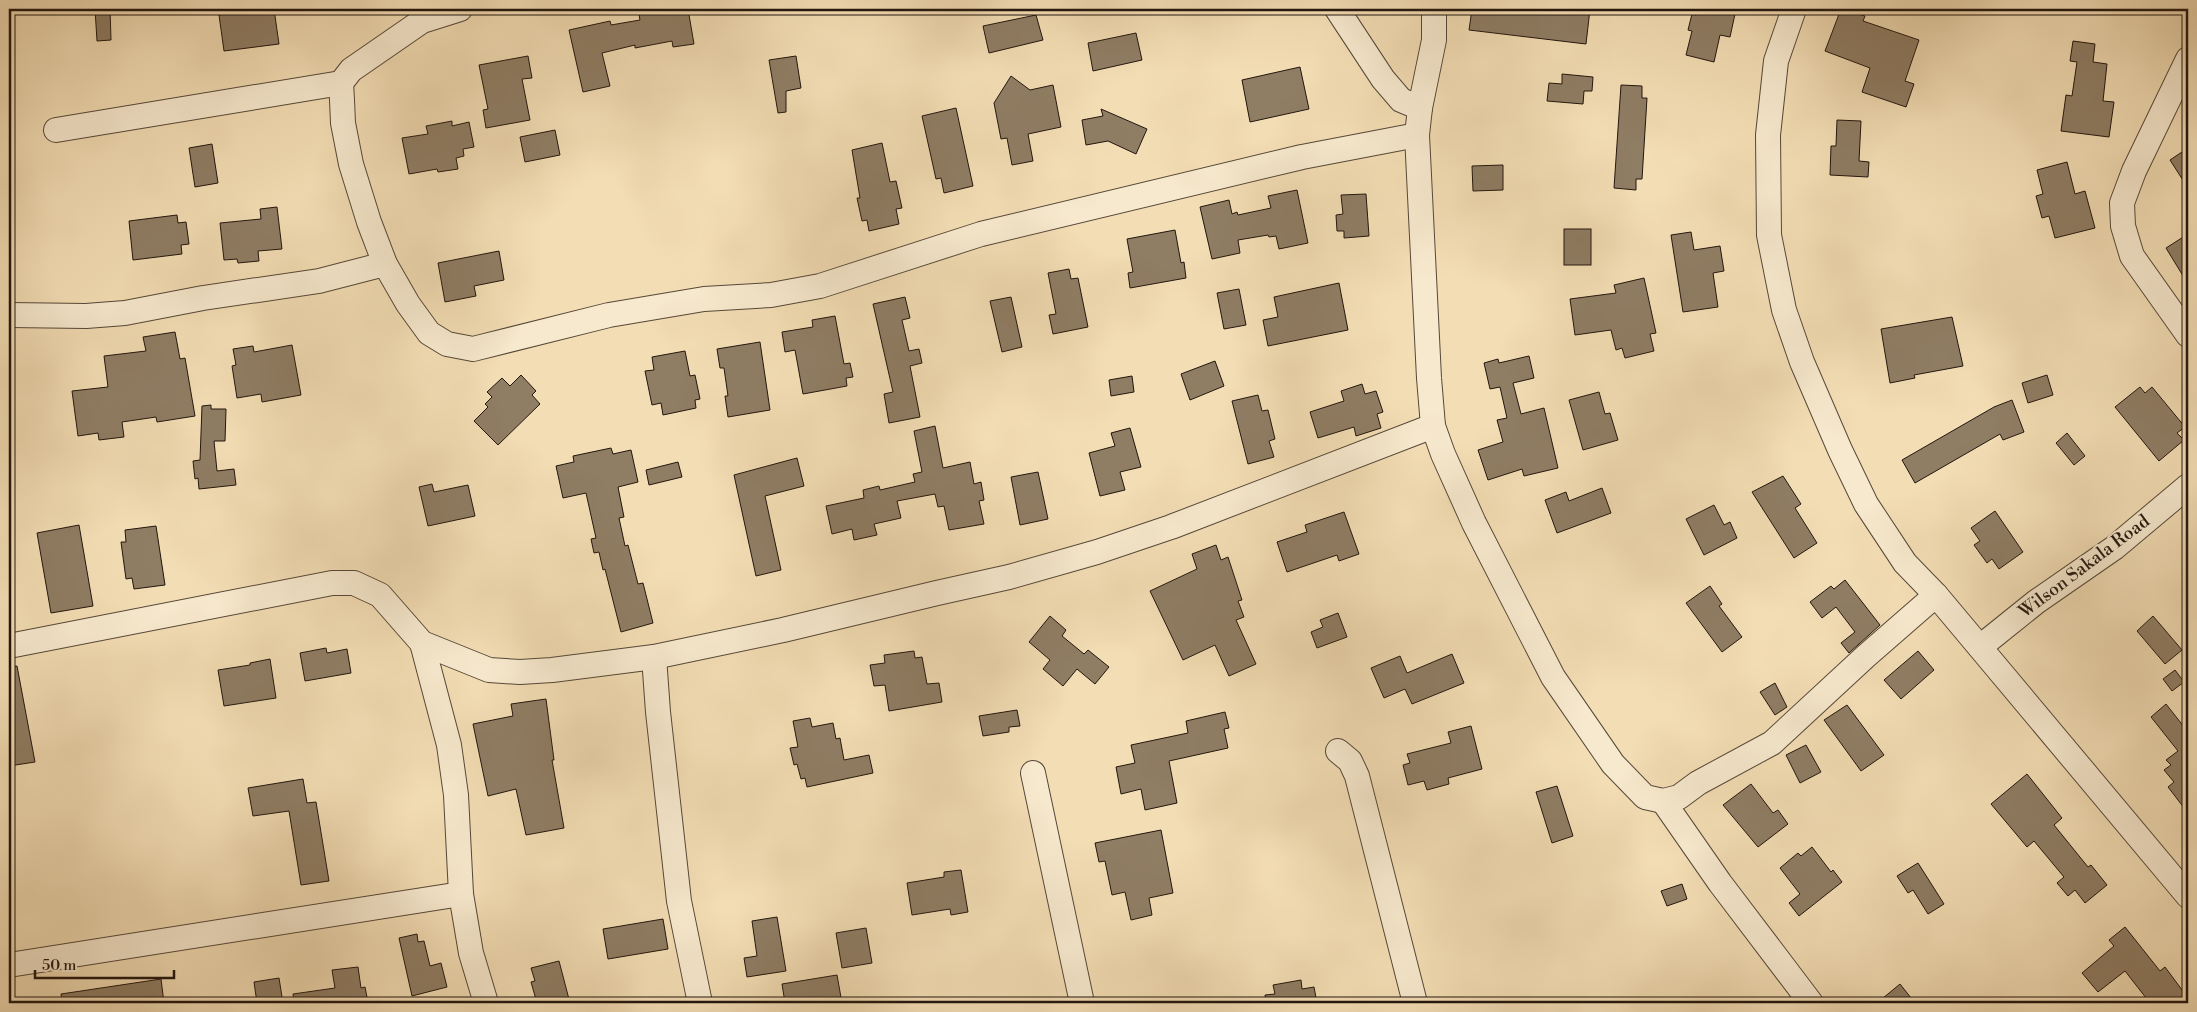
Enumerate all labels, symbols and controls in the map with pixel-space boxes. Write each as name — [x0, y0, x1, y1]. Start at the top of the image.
street label: Wilson Sakala Road — [2014, 509, 2155, 624]
scale bar — [35, 947, 174, 979]
text: 50 m — [42, 956, 76, 975]

